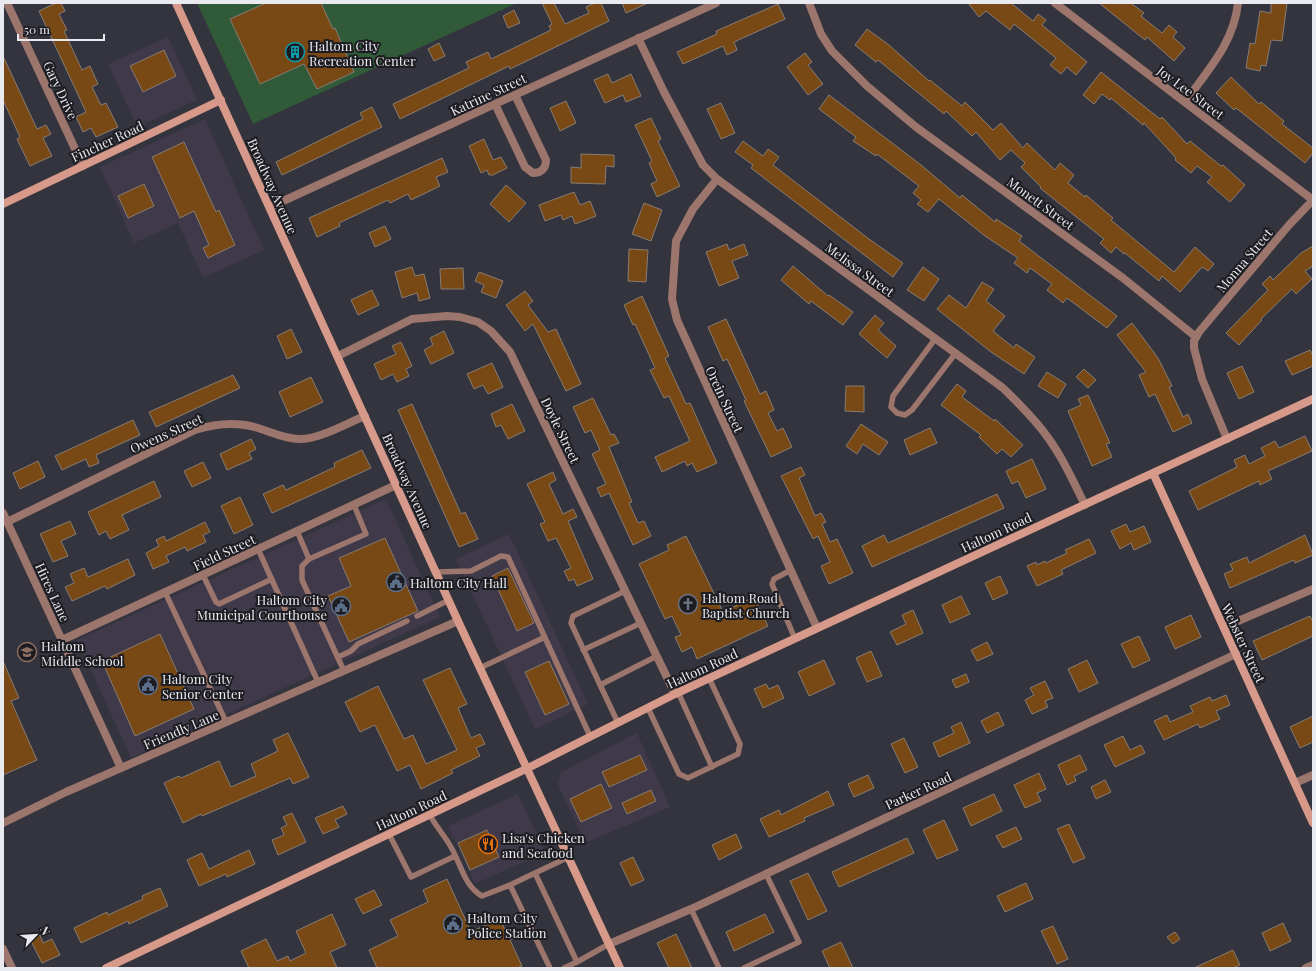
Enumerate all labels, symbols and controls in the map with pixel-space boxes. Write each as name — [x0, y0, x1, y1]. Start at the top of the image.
scale bar — [18, 16, 104, 42]
text: 50 m — [24, 21, 50, 37]
place label: Haltom City Recreation Center — [309, 37, 416, 69]
building icon: Haltom City Recreation Center — [284, 41, 306, 63]
street label: Gary Drive — [40, 58, 82, 122]
street label: Joy Lee Street — [1153, 61, 1228, 123]
street label: Katrine Street — [447, 69, 529, 119]
street label: Fincher Road — [68, 117, 146, 165]
street label: Broadway Avenue — [244, 136, 302, 237]
street label: Monett Street — [1004, 173, 1078, 233]
street label: Monna Street — [1212, 224, 1276, 295]
street label: Melissa Street — [822, 238, 898, 300]
street label: Orein Street — [702, 363, 748, 435]
street label: Doyle Street — [538, 394, 584, 466]
street label: Owens Street — [127, 409, 205, 457]
street label: Broadway Avenue — [379, 431, 437, 532]
street label: Haltom Road — [958, 508, 1034, 556]
street label: Field Street — [190, 530, 258, 574]
street label: Hires Lane — [32, 560, 74, 625]
public building icon: Haltom City Hall — [385, 571, 407, 593]
place label: Haltom City Hall — [410, 574, 507, 591]
place label: Haltom Road Baptist Church — [702, 589, 790, 621]
place label: Haltom City Municipal Courthouse — [197, 591, 327, 623]
church icon: Haltom Road Baptist Church — [677, 593, 699, 615]
public building icon: Haltom City Municipal Courthouse — [330, 595, 352, 617]
street label: Webster Street — [1218, 600, 1270, 686]
place label: Haltom Middle School — [41, 637, 124, 669]
school or university icon: Haltom Middle School — [16, 641, 38, 663]
street label: Haltom Road — [664, 644, 740, 692]
place label: Haltom City Senior Center — [162, 670, 244, 702]
public building icon: Haltom City Senior Center — [137, 674, 159, 696]
street label: Friendly Lane — [141, 705, 222, 753]
street label: Parker Road — [882, 767, 954, 813]
street label: Haltom Road — [373, 786, 449, 834]
place label: Lisa's Chicken and Seafood — [502, 829, 585, 861]
restaurant icon: Lisa's Chicken and Seafood — [477, 833, 499, 855]
place label: Haltom City Police Station — [467, 909, 547, 941]
public building icon: Haltom City Police Station — [442, 913, 464, 935]
north arrow — [16, 915, 56, 955]
text: N — [37, 924, 54, 937]

